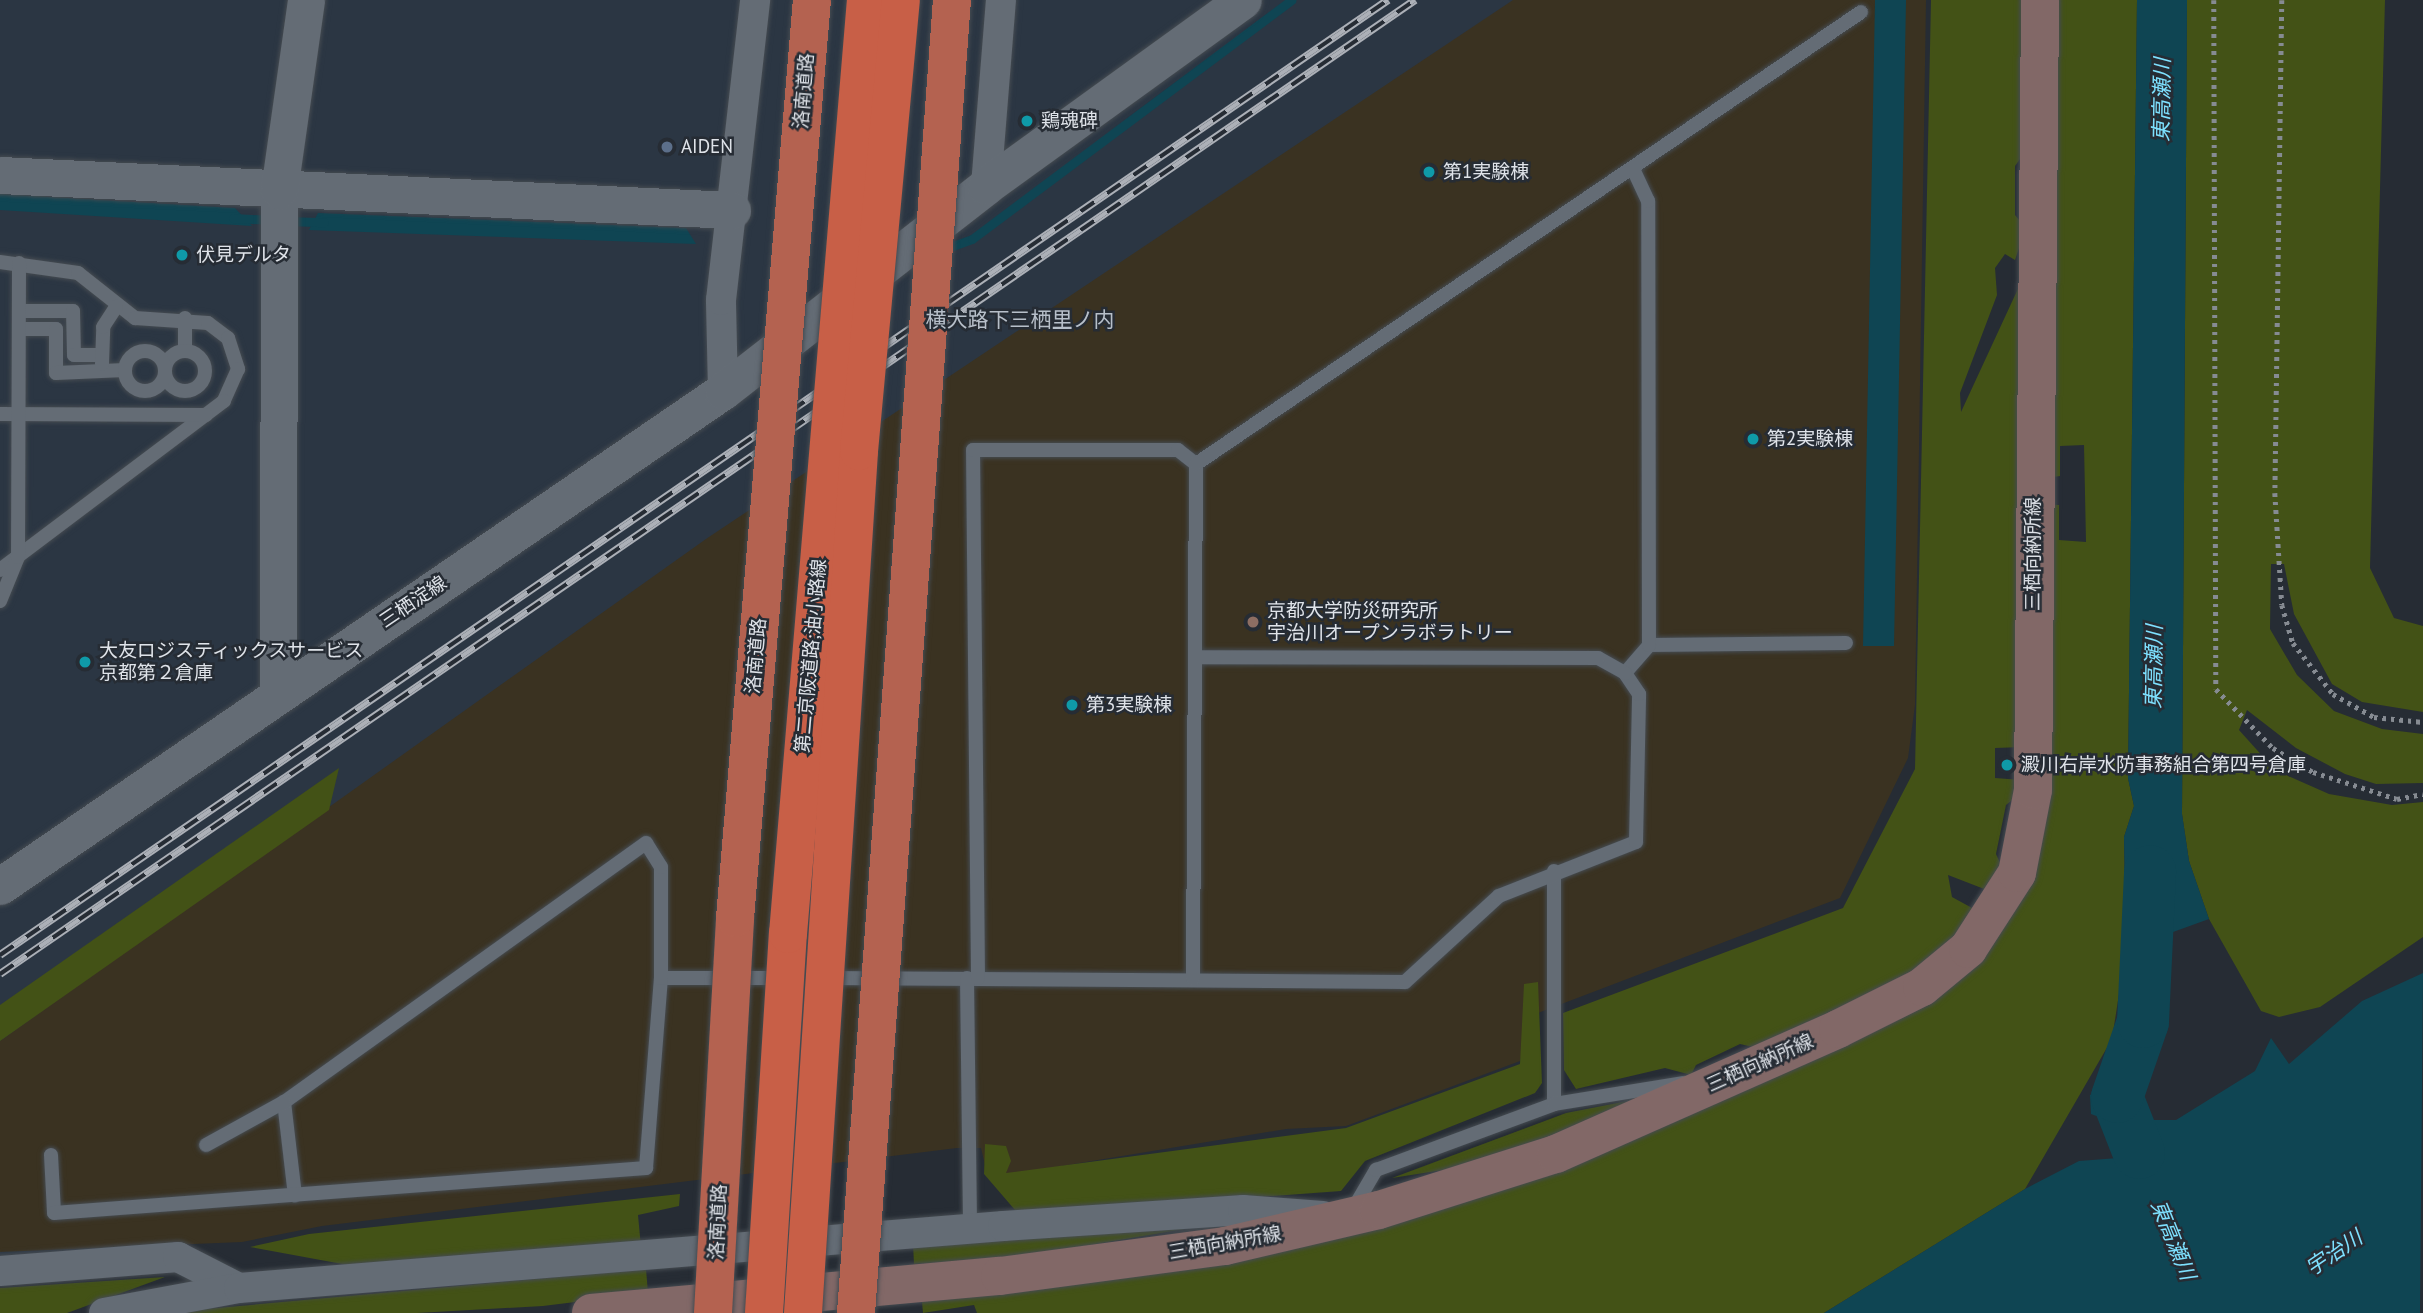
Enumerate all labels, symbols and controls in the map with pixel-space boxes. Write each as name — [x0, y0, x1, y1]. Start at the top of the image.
street label: 洛南道路 — [789, 52, 819, 130]
water label: 東高瀬川 — [2149, 58, 2175, 142]
place label: 鶏魂碑 — [1041, 110, 1098, 132]
marker: 鶏魂碑 — [1019, 113, 1035, 129]
place label: AIDEN — [681, 136, 733, 158]
marker: AIDEN — [659, 139, 675, 155]
place label: 第1実験棟 — [1443, 161, 1529, 183]
marker: 第1実験棟 — [1421, 164, 1437, 180]
place label: 伏見デルタ — [196, 244, 291, 266]
marker: 伏見デルタ — [174, 247, 190, 263]
district label: 横大路下三栖里ノ内 — [926, 307, 1114, 333]
place label: 第2実験棟 — [1767, 428, 1853, 450]
marker: 第2実験棟 — [1745, 431, 1761, 447]
street label: 三栖向納所線 — [2022, 497, 2044, 611]
street label: 第二京阪道路;油小路線 — [791, 558, 831, 754]
street label: 三栖淀線 — [375, 571, 451, 633]
place label: 京都大学防災研究所 宇治川オープンラボラトリー — [1267, 600, 1514, 644]
marker: 京都大学防災研究所 宇治川オープンラボラトリー — [1245, 614, 1261, 630]
street label: 洛南道路 — [741, 617, 771, 695]
water label: 東高瀬川 — [2141, 625, 2167, 709]
place label: 大友ロジスティックスサービス 京都第２倉庫 — [99, 640, 365, 684]
marker: 大友ロジスティックスサービス 京都第２倉庫 — [77, 654, 93, 670]
place label: 第3実験棟 — [1086, 694, 1172, 716]
marker: 第3実験棟 — [1064, 697, 1080, 713]
place label: 澱川右岸水防事務組合第四号倉庫 — [2021, 754, 2306, 776]
marker: 澱川右岸水防事務組合第四号倉庫 — [1999, 757, 2015, 773]
street label: 三栖向納所線 — [1703, 1029, 1817, 1097]
street label: 洛南道路 — [705, 1183, 731, 1261]
water label: 東高瀬川 — [2146, 1196, 2200, 1284]
street label: 三栖向納所線 — [1167, 1222, 1283, 1264]
water label: 宇治川 — [2301, 1225, 2367, 1281]

